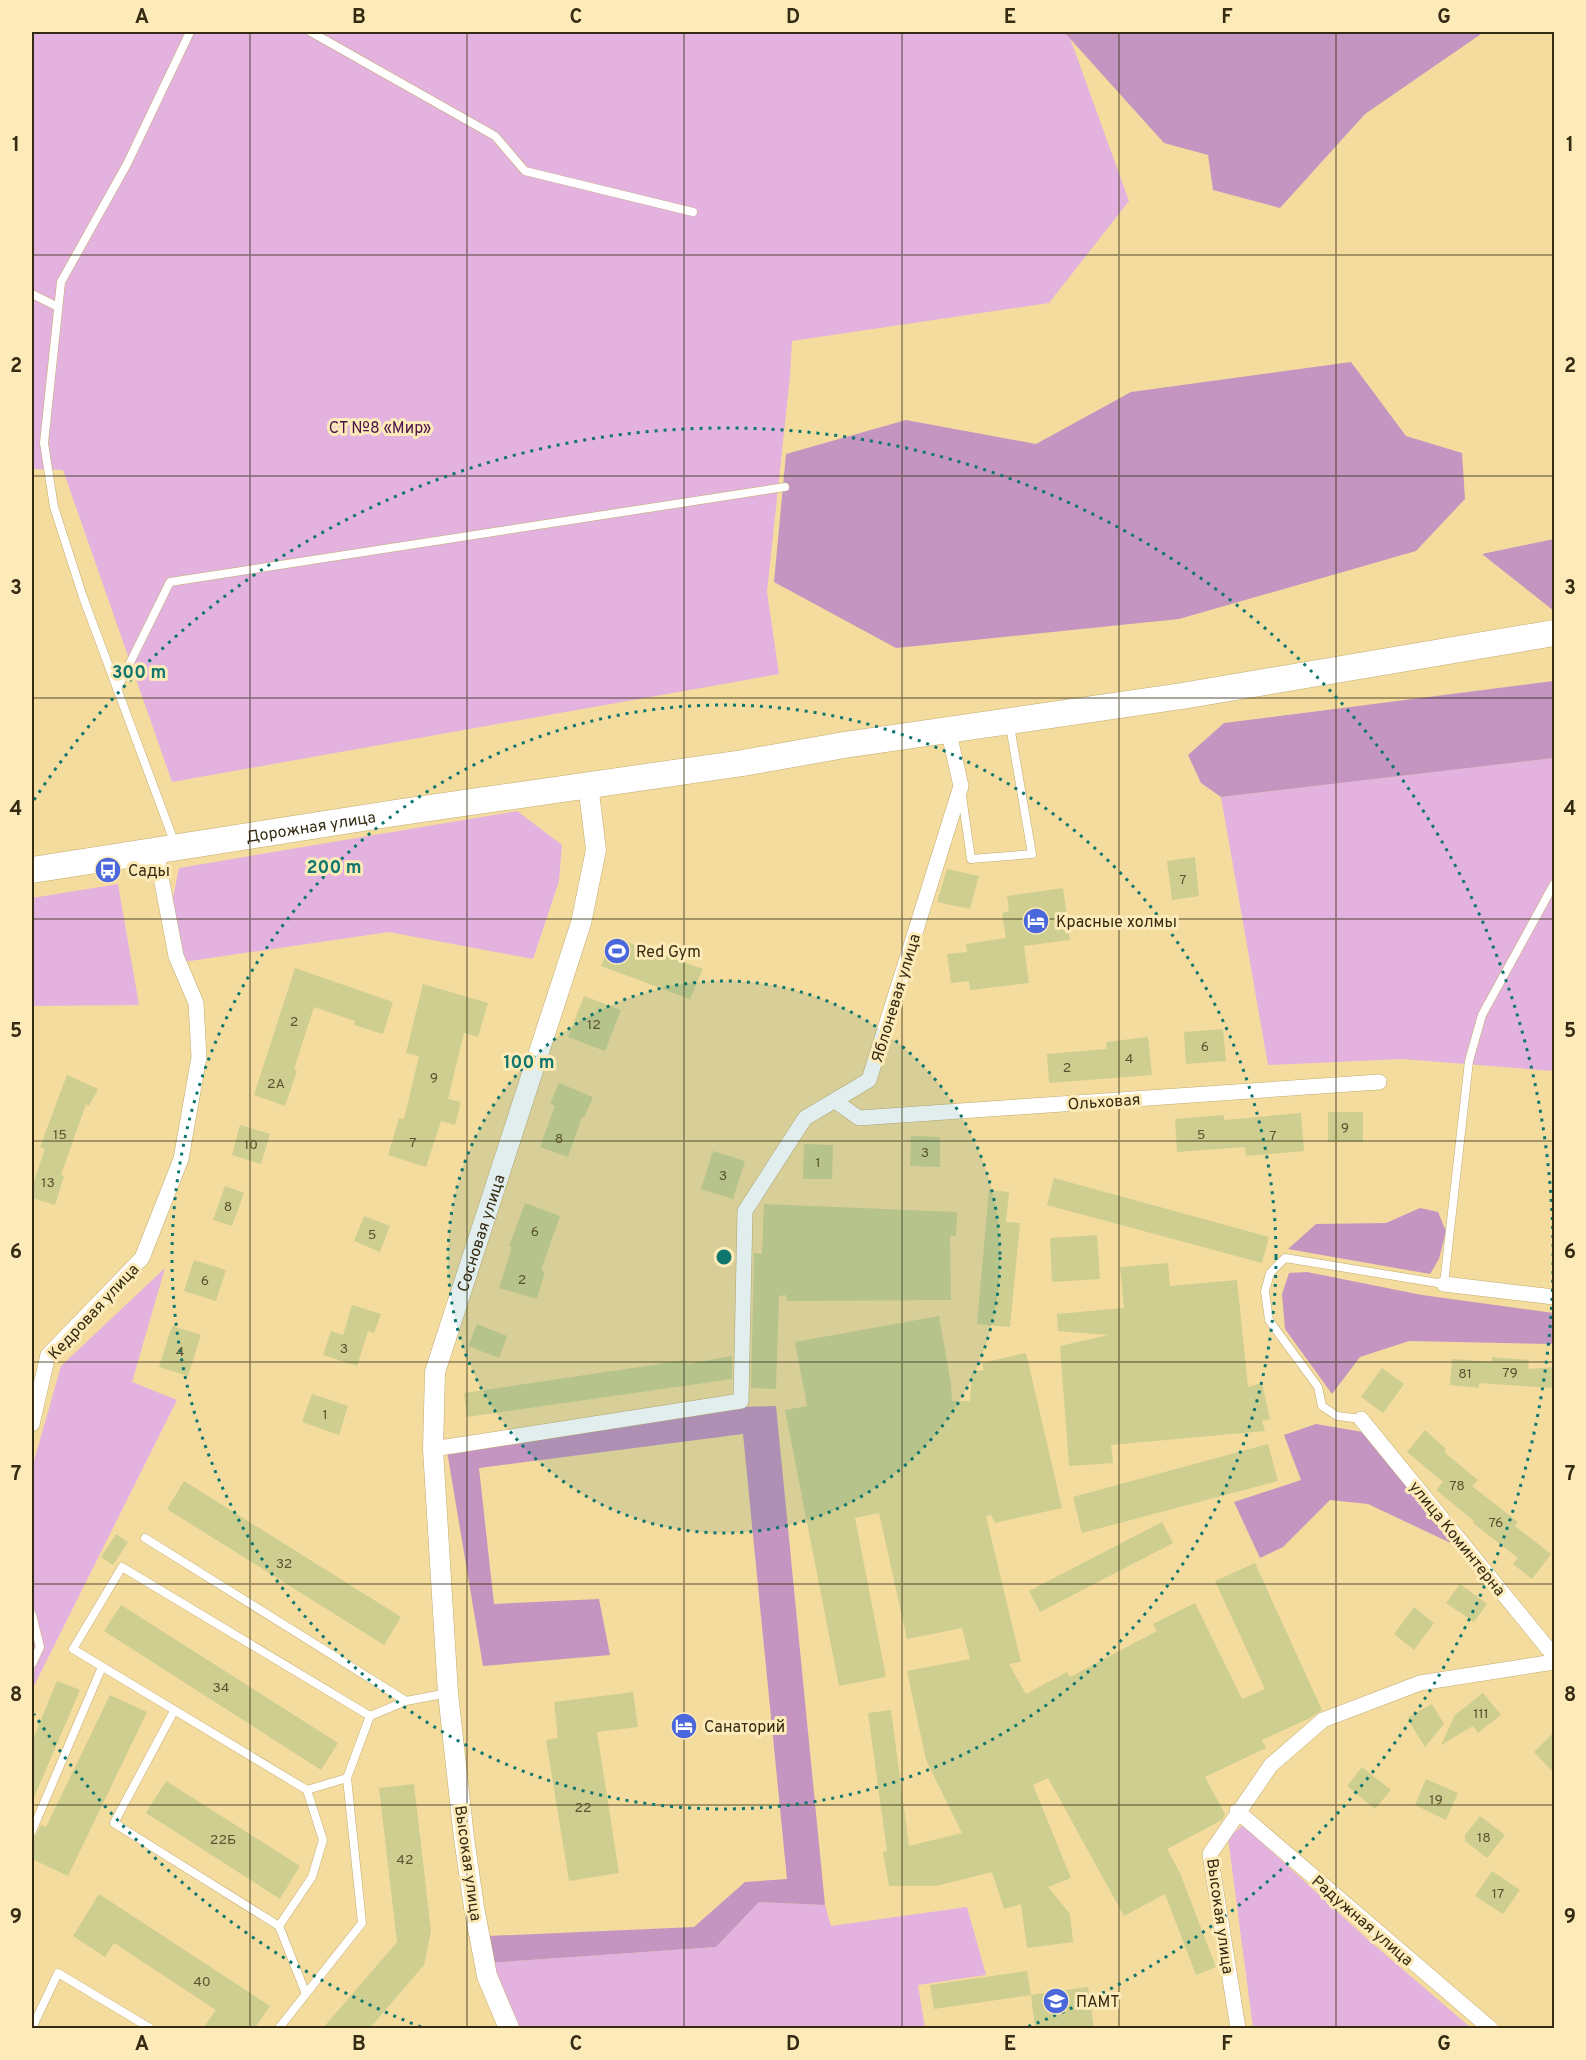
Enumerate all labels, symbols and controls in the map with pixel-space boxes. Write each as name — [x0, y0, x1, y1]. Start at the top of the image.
text: A — [135, 5, 149, 31]
text: B — [352, 5, 366, 31]
text: C — [570, 5, 582, 31]
text: D — [786, 5, 800, 31]
text: E — [1004, 5, 1016, 31]
text: F — [1221, 5, 1233, 31]
text: G — [1437, 5, 1451, 31]
text: 1 — [12, 133, 20, 159]
text: 1 — [1566, 133, 1574, 159]
text: 2 — [10, 354, 22, 380]
text: 2 — [1564, 354, 1576, 380]
park label: СТ №8 «Мир» — [329, 419, 431, 439]
text: 3 — [10, 576, 22, 602]
text: 3 — [1564, 576, 1576, 602]
text: 300 m — [112, 662, 166, 685]
text: 4 — [10, 797, 22, 823]
text: 4 — [1564, 797, 1576, 823]
street label: Дорожная улица — [244, 808, 377, 848]
bus stop icon: Сады — [93, 855, 123, 885]
text: 200 m — [306, 857, 362, 880]
place label: Сады — [128, 862, 170, 882]
house number: 7 — [1179, 872, 1187, 889]
hotel icon: Красные холмы — [1021, 906, 1051, 936]
place label: Красные холмы — [1056, 913, 1177, 933]
street label: Яблоневая улица — [868, 932, 926, 1065]
sports icon: Red Gym — [602, 936, 632, 966]
place label: Red Gym — [636, 943, 701, 963]
house number: 2 — [290, 1014, 298, 1031]
house number: 12 — [587, 1017, 601, 1034]
text: 5 — [10, 1019, 22, 1045]
text: 5 — [1564, 1019, 1576, 1045]
house number: 6 — [1201, 1039, 1209, 1056]
house number: 4 — [1125, 1051, 1133, 1068]
text: 100 m — [503, 1052, 555, 1075]
house number: 2 — [1063, 1060, 1071, 1077]
house number: 9 — [430, 1070, 438, 1087]
house number: 2А — [267, 1076, 285, 1093]
street label: Ольховая — [1067, 1090, 1141, 1116]
house number: 9 — [1341, 1120, 1349, 1137]
house number: 15 — [53, 1127, 67, 1144]
house number: 5 — [1197, 1127, 1205, 1144]
house number: 7 — [1269, 1128, 1277, 1145]
house number: 8 — [555, 1131, 563, 1148]
house number: 7 — [409, 1135, 417, 1152]
house number: 10 — [244, 1137, 258, 1154]
house number: 3 — [921, 1145, 929, 1162]
house number: 1 — [815, 1155, 821, 1172]
house number: 3 — [719, 1168, 727, 1185]
street label: Сосновая улица — [454, 1172, 511, 1295]
house number: 13 — [41, 1175, 55, 1192]
house number: 8 — [224, 1199, 232, 1216]
house number: 6 — [531, 1224, 539, 1241]
house number: 5 — [368, 1227, 376, 1244]
text: 6 — [10, 1240, 22, 1266]
text: 6 — [1564, 1240, 1576, 1266]
centre of rings — [714, 1247, 734, 1267]
street label: Кедровая улица — [45, 1260, 144, 1365]
house number: 2 — [518, 1272, 526, 1289]
house number: 6 — [201, 1273, 209, 1290]
house number: 3 — [340, 1341, 348, 1358]
house number: 4 — [176, 1344, 184, 1361]
house number: 79 — [1502, 1365, 1518, 1382]
house number: 81 — [1458, 1366, 1472, 1383]
house number: 1 — [322, 1407, 328, 1424]
text: 7 — [11, 1462, 21, 1488]
text: 7 — [1565, 1462, 1575, 1488]
street label: улица Коминтерна — [1404, 1478, 1509, 1601]
house number: 78 — [1449, 1478, 1465, 1495]
house number: 76 — [1489, 1515, 1503, 1532]
house number: 32 — [276, 1556, 292, 1573]
house number: 34 — [212, 1680, 230, 1697]
text: 8 — [10, 1683, 22, 1709]
text: 8 — [1564, 1683, 1576, 1709]
house number: 111 — [1473, 1706, 1489, 1723]
hotel icon: Санаторий — [669, 1711, 699, 1741]
place label: Санаторий — [704, 1718, 785, 1738]
house number: 19 — [1429, 1792, 1443, 1809]
house number: 22 — [574, 1800, 592, 1817]
street label: Высокая улица — [449, 1804, 485, 1922]
house number: 18 — [1477, 1830, 1491, 1847]
house number: 22Б — [210, 1832, 236, 1849]
house number: 42 — [396, 1852, 414, 1869]
street label: Высокая улица — [1201, 1857, 1237, 1975]
street label: Радужная улица — [1307, 1872, 1417, 1971]
house number: 17 — [1492, 1886, 1504, 1903]
text: 9 — [10, 1905, 22, 1931]
text: 9 — [1564, 1905, 1576, 1931]
house number: 40 — [193, 1974, 211, 1991]
school or university icon: ПАМТ — [1041, 1986, 1071, 2016]
place label: ПАМТ — [1076, 1993, 1120, 2013]
text: A — [135, 2032, 149, 2058]
text: B — [352, 2032, 366, 2058]
text: C — [570, 2032, 582, 2058]
text: D — [786, 2032, 800, 2058]
text: E — [1004, 2032, 1016, 2058]
text: F — [1221, 2032, 1233, 2058]
text: G — [1437, 2032, 1451, 2058]

